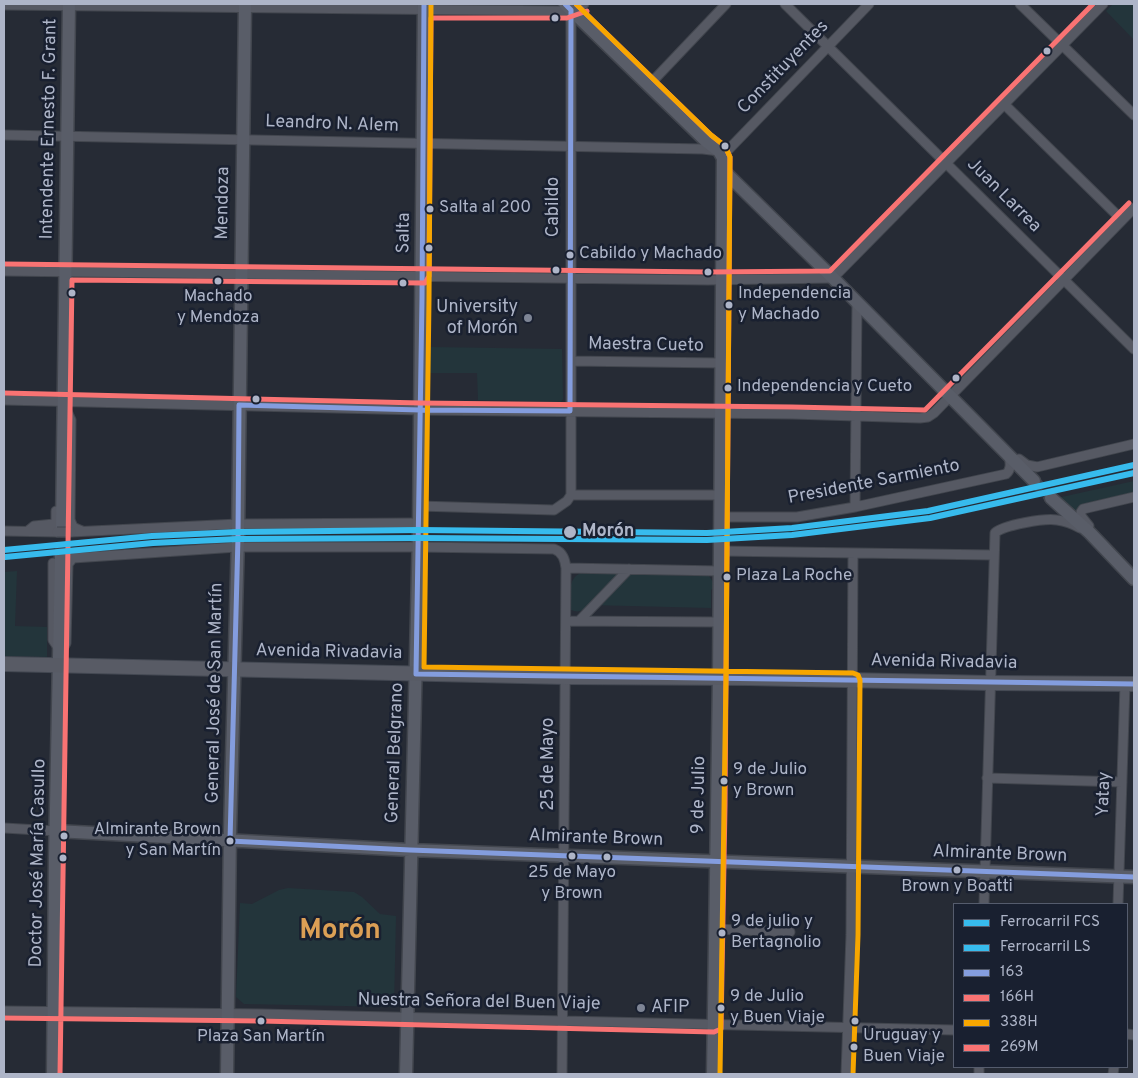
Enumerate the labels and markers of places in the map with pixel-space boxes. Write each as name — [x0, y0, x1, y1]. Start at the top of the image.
unlabelled marker — [550, 13, 560, 23]
unlabelled marker — [1042, 46, 1052, 56]
unlabelled marker — [720, 141, 730, 151]
place label: Salta al 200 — [439, 199, 531, 219]
marker: Salta al 200 — [425, 204, 435, 214]
unlabelled marker — [424, 243, 434, 253]
place label: Cabildo y Machado — [579, 245, 722, 265]
marker: Cabildo y Machado — [565, 250, 575, 260]
unlabelled marker — [551, 265, 561, 275]
unlabelled marker — [703, 267, 713, 277]
marker: Machado y Mendoza — [213, 276, 223, 286]
unlabelled marker — [398, 278, 408, 288]
place label: Independencia y Machado — [738, 285, 851, 325]
unlabelled marker — [67, 288, 77, 298]
place label: Machado y Mendoza — [177, 288, 259, 328]
place label: University of Morón — [436, 297, 518, 340]
marker: Independencia y Machado — [724, 300, 734, 310]
marker: University of Morón — [522, 312, 534, 324]
unlabelled marker — [951, 373, 961, 383]
place label: Independencia y Cueto — [737, 378, 912, 398]
marker: Independencia y Cueto — [723, 383, 733, 393]
unlabelled marker — [251, 394, 261, 404]
place label: Morón — [582, 521, 634, 543]
marker: Morón — [562, 524, 578, 540]
place label: Plaza La Roche — [736, 567, 852, 587]
marker: Plaza La Roche — [722, 572, 732, 582]
place label: 9 de Julio y Brown — [733, 761, 807, 801]
marker: 9 de Julio y Brown — [719, 776, 729, 786]
place label: Almirante Brown y San Martín — [94, 821, 221, 861]
unlabelled marker — [59, 831, 69, 841]
marker: Almirante Brown y San Martín — [225, 836, 235, 846]
marker: 25 de Mayo y Brown — [567, 851, 577, 861]
unlabelled marker — [602, 852, 612, 862]
unlabelled marker — [58, 853, 68, 863]
place label: 25 de Mayo y Brown — [528, 864, 616, 904]
marker: Brown y Boatti — [952, 865, 962, 875]
place label: Brown y Boatti — [901, 878, 1013, 898]
place label: 9 de julio y Bertagnolio — [731, 913, 821, 953]
marker: 9 de julio y Bertagnolio — [717, 928, 727, 938]
place label: 9 de Julio y Buen Viaje — [730, 988, 825, 1028]
place label: AFIP — [651, 997, 689, 1019]
marker: AFIP — [635, 1002, 647, 1014]
marker: 9 de Julio y Buen Viaje — [716, 1003, 726, 1013]
marker: Plaza San Martín — [256, 1016, 266, 1026]
unlabelled marker — [850, 1016, 860, 1026]
place label: Uruguay y Buen Viaje — [863, 1027, 945, 1067]
place label: Plaza San Martín — [197, 1028, 325, 1048]
marker: Uruguay y Buen Viaje — [849, 1042, 859, 1052]

